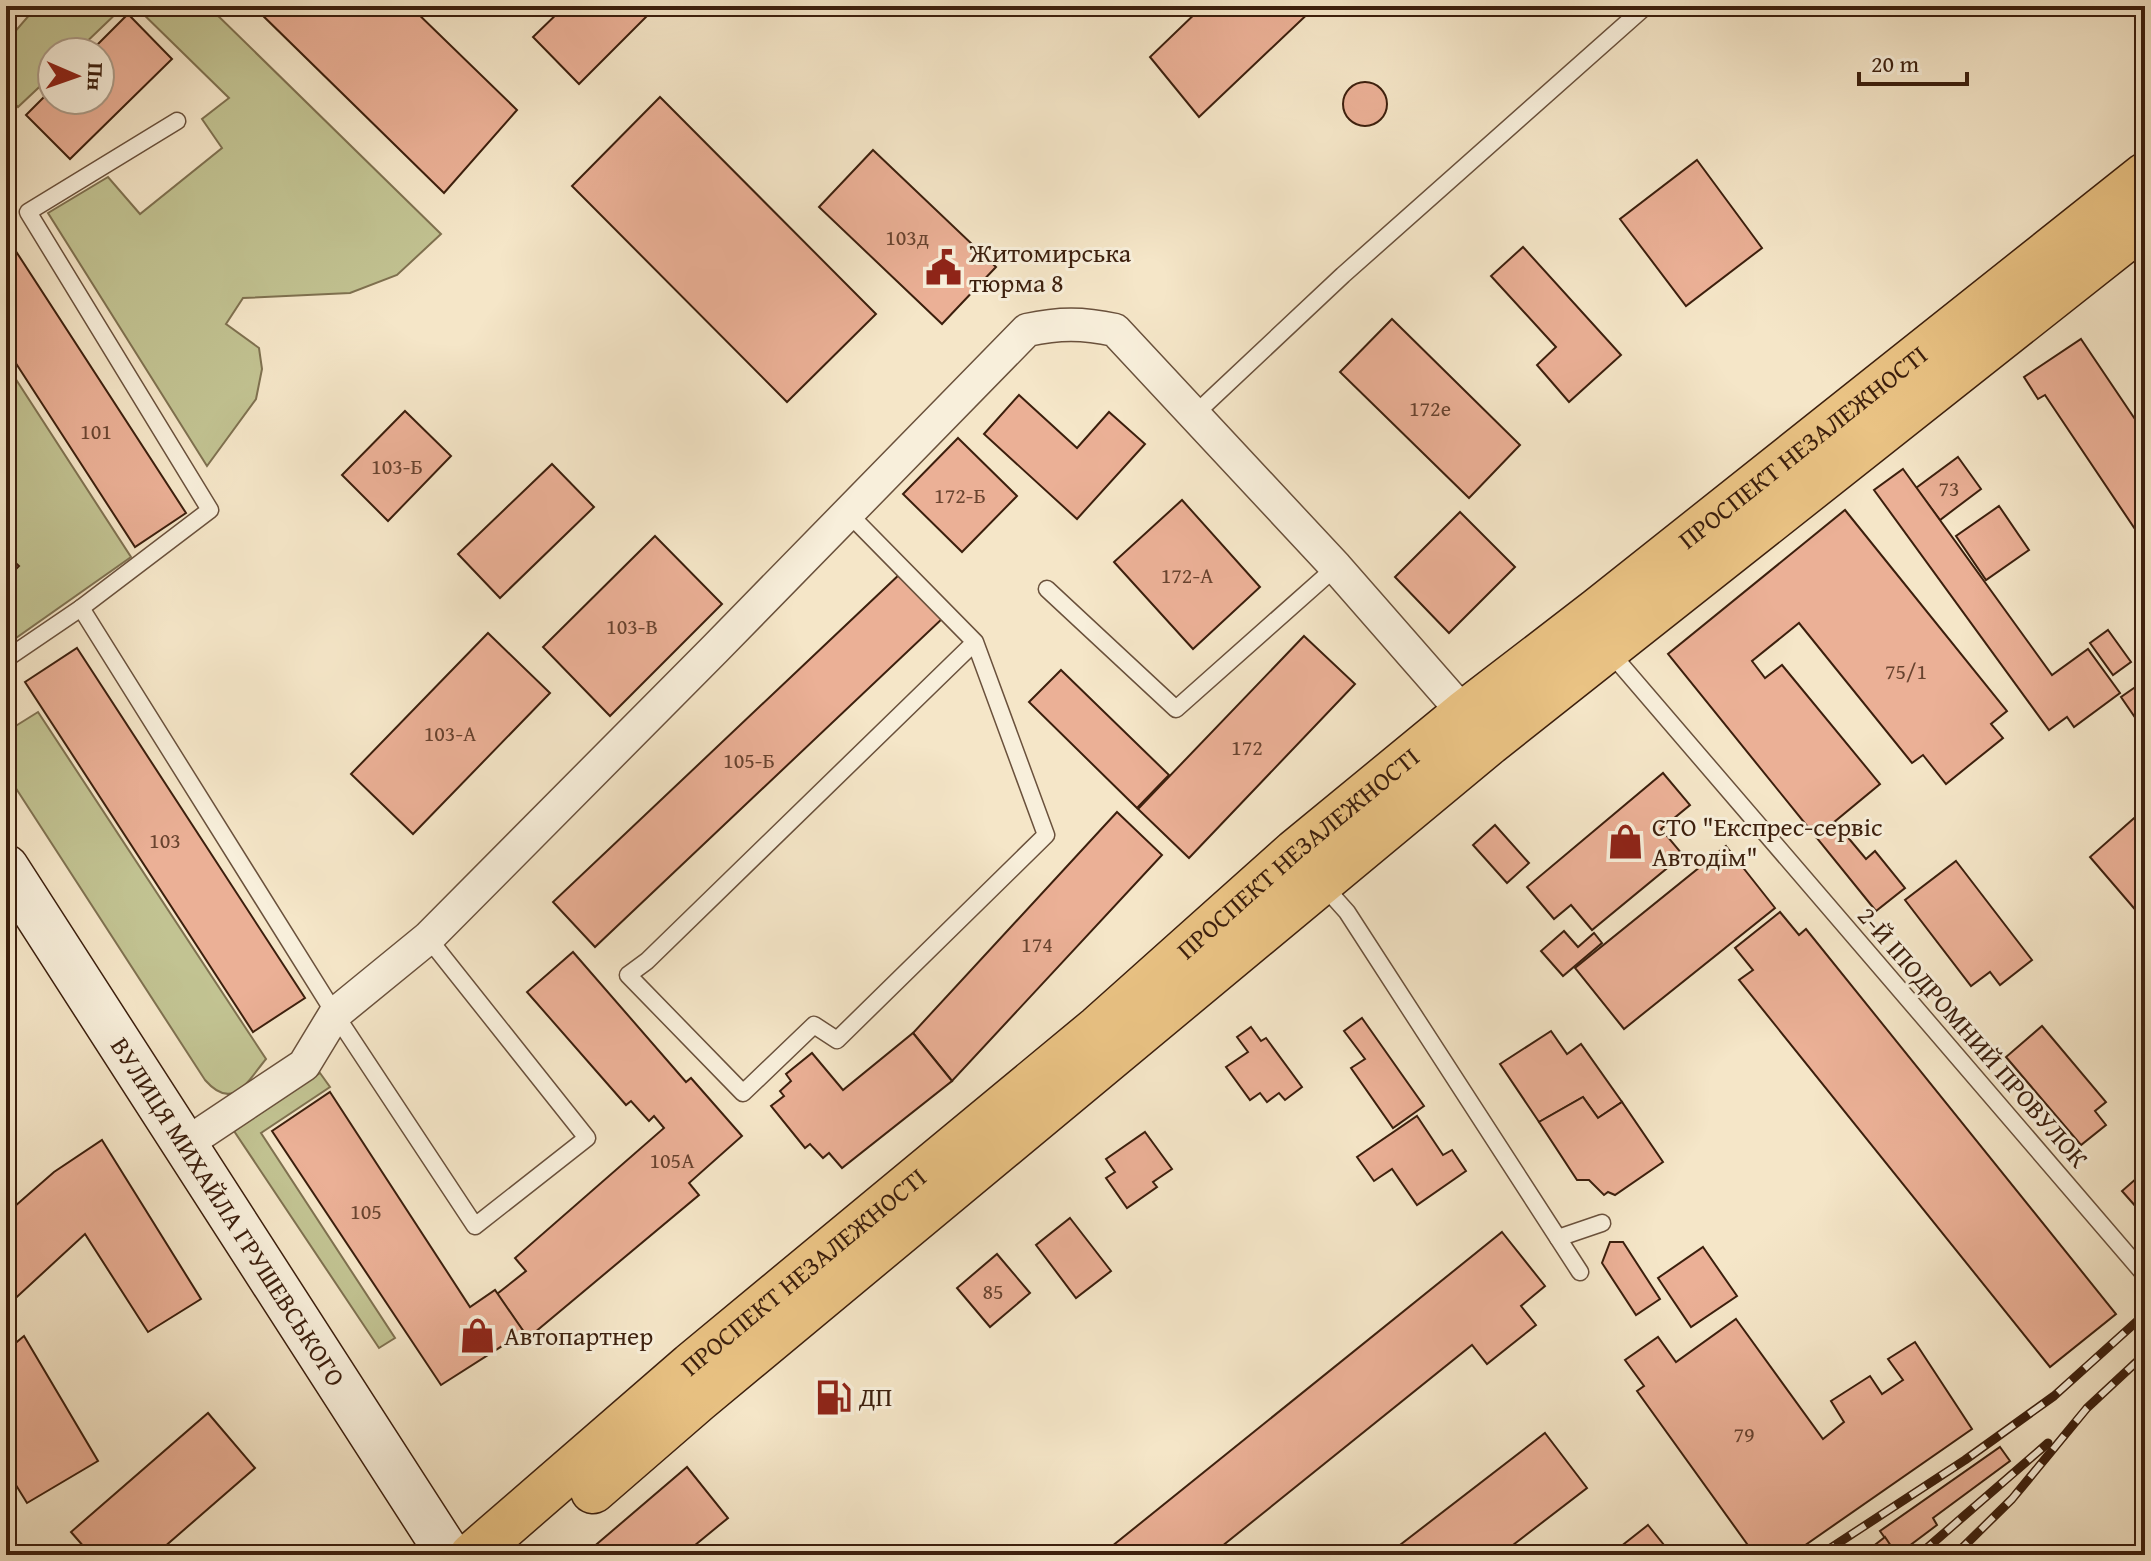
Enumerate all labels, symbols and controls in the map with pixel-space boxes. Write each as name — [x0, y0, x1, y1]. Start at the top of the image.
north arrow — [36, 36, 116, 116]
scale bar — [1859, 36, 1967, 86]
text: 20 m — [1871, 46, 1919, 81]
text: Пн — [80, 62, 112, 91]
house number: 103д — [885, 221, 929, 253]
place label: Житомирська тюрма 8 — [968, 233, 1132, 302]
public building icon: Житомирська тюрма 8 — [924, 249, 962, 287]
street label: ПРОСПЕКТ НЕЗАЛЕЖНОСТІ — [1669, 335, 1936, 558]
house number: 172е — [1409, 392, 1451, 424]
house number: 101 — [80, 415, 112, 447]
house number: 103-Б — [371, 450, 423, 482]
house number: 73 — [1938, 472, 1960, 504]
house number: 172-Б — [934, 479, 986, 511]
house number: 172-А — [1161, 559, 1214, 591]
house number: 103-В — [606, 610, 658, 642]
house number: 75/1 — [1885, 655, 1927, 687]
house number: 103-А — [424, 717, 477, 749]
house number: 172 — [1231, 731, 1263, 763]
street label: ПРОСПЕКТ НЕЗАЛЕЖНОСТІ — [1168, 737, 1428, 968]
house number: 105-Б — [723, 744, 775, 776]
place label: СТО "Експрес-сервіс Автодім" — [1652, 807, 1883, 876]
shop icon: СТО "Експрес-сервіс Автодім" — [1607, 823, 1645, 861]
house number: 103 — [149, 824, 181, 856]
street label: 2-Й ІПОДРОМНИЙ ПРОВУЛОК — [1849, 897, 2098, 1176]
house number: 174 — [1021, 928, 1053, 960]
street label: ВУЛИЦЯ МИХАЙЛА ГРУШЕВСЬКОГО — [101, 1029, 355, 1394]
house number: 105А — [649, 1144, 695, 1176]
street label: ПРОСПЕКТ НЕЗАЛЕЖНОСТІ — [671, 1158, 935, 1385]
house number: 105 — [350, 1195, 382, 1227]
house number: 85 — [982, 1275, 1004, 1307]
place label: Автопартнер — [504, 1316, 653, 1355]
shop icon: Автопартнер — [459, 1317, 497, 1355]
place label: ДП — [858, 1377, 892, 1416]
fuel station icon: ДП — [814, 1378, 852, 1416]
house number: 79 — [1733, 1418, 1755, 1450]

